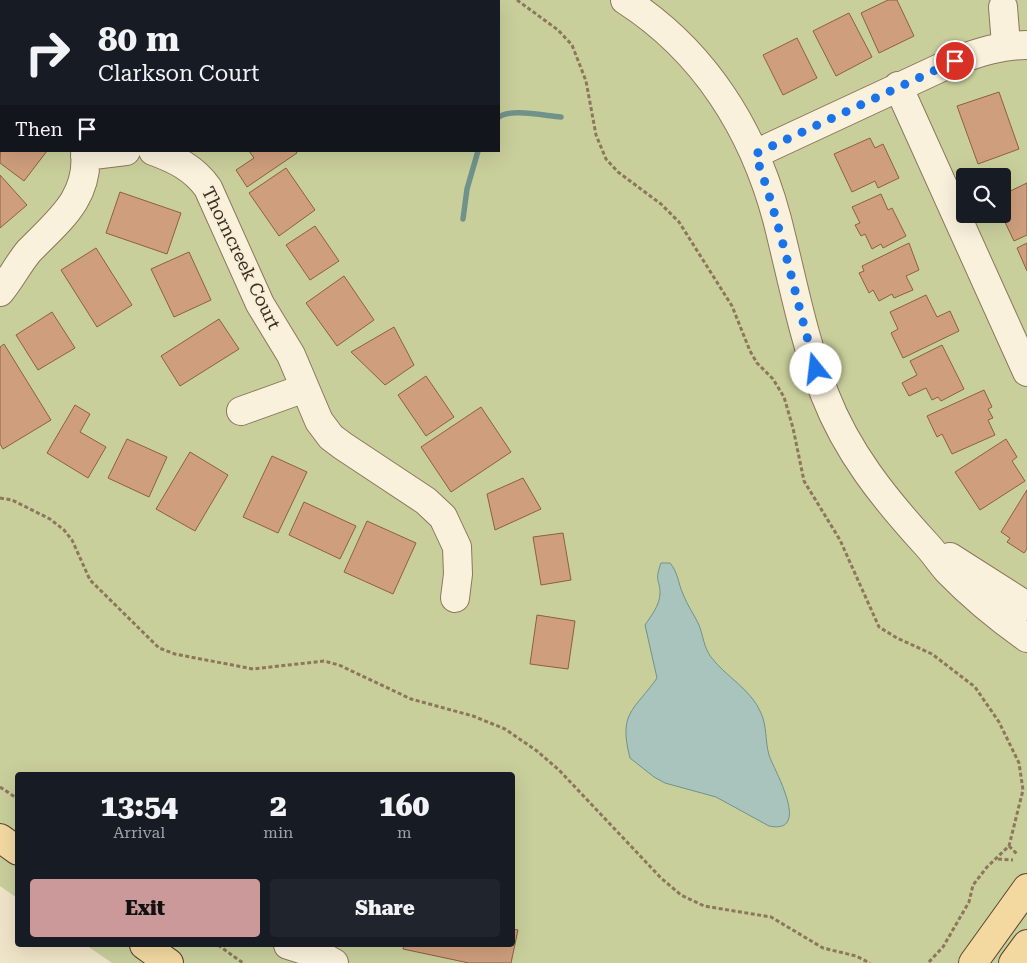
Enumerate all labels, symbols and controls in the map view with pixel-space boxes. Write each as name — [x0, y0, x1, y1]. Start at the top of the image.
text: 80 m — [98, 19, 180, 60]
icon: right — [15, 20, 80, 85]
pin — [934, 40, 976, 82]
icon: arrive — [941, 47, 969, 75]
text: Clarkson Court — [98, 61, 260, 86]
icon: arrive — [73, 115, 101, 143]
text: Then — [15, 118, 63, 141]
map controls — [956, 168, 1011, 223]
button: search — [956, 168, 1011, 223]
street label: Thorncreek Court — [198, 183, 285, 333]
position arrow — [789, 342, 841, 394]
text: 13:54 — [101, 788, 178, 823]
text: 2 — [270, 788, 287, 823]
text: 160 — [379, 788, 429, 823]
text: Arrival — [113, 823, 165, 842]
text: min — [263, 823, 293, 842]
text: m — [397, 823, 411, 842]
button: Exit — [30, 879, 260, 937]
button: Share — [270, 879, 500, 937]

